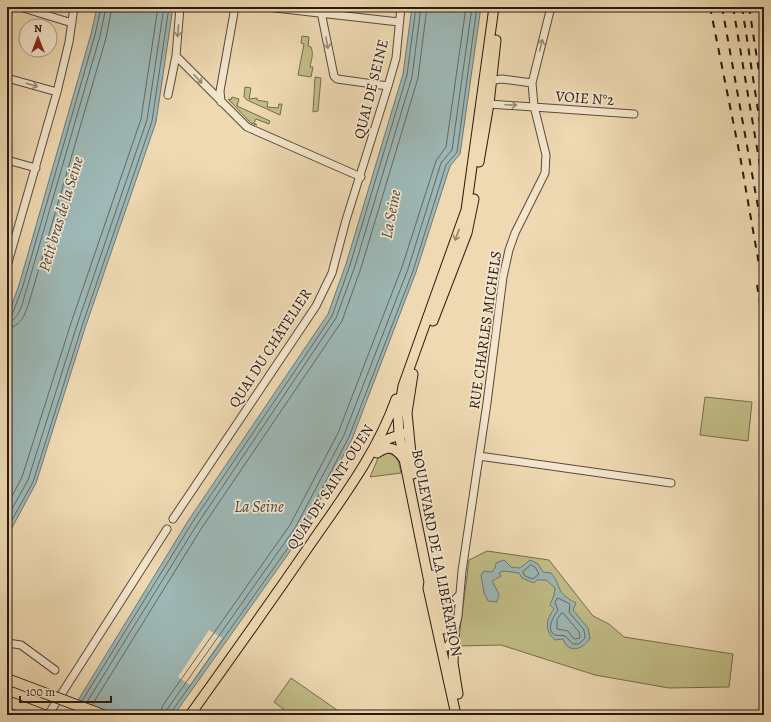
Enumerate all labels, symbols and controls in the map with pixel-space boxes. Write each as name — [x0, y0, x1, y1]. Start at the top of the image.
north arrow — [18, 18, 58, 58]
text: N — [34, 21, 42, 36]
one-way arrow — [175, 24, 182, 37]
one-way arrow — [323, 37, 331, 50]
street label: QUAI DE SEINE — [349, 37, 393, 141]
one-way arrow — [538, 39, 546, 52]
one-way arrow — [193, 74, 203, 84]
one-way arrow — [25, 82, 38, 89]
street label: VOIE N°2 — [554, 86, 615, 110]
one-way arrow — [504, 102, 517, 109]
water label: Petit bras de la Seine — [33, 154, 89, 274]
water label: La Seine — [375, 187, 407, 240]
one-way arrow — [453, 229, 461, 241]
street label: RUE CHARLES MICHELS — [464, 250, 506, 410]
street label: QUAI DU CHÂTELIER — [224, 284, 316, 411]
street label: QUAI DE SAINT-OUEN — [282, 420, 378, 554]
street label: BOULEVARD DE LA LIBÉRATION — [407, 448, 467, 658]
water label: La Seine — [234, 496, 284, 518]
scale bar — [20, 678, 111, 704]
text: 100 m — [26, 684, 55, 700]

